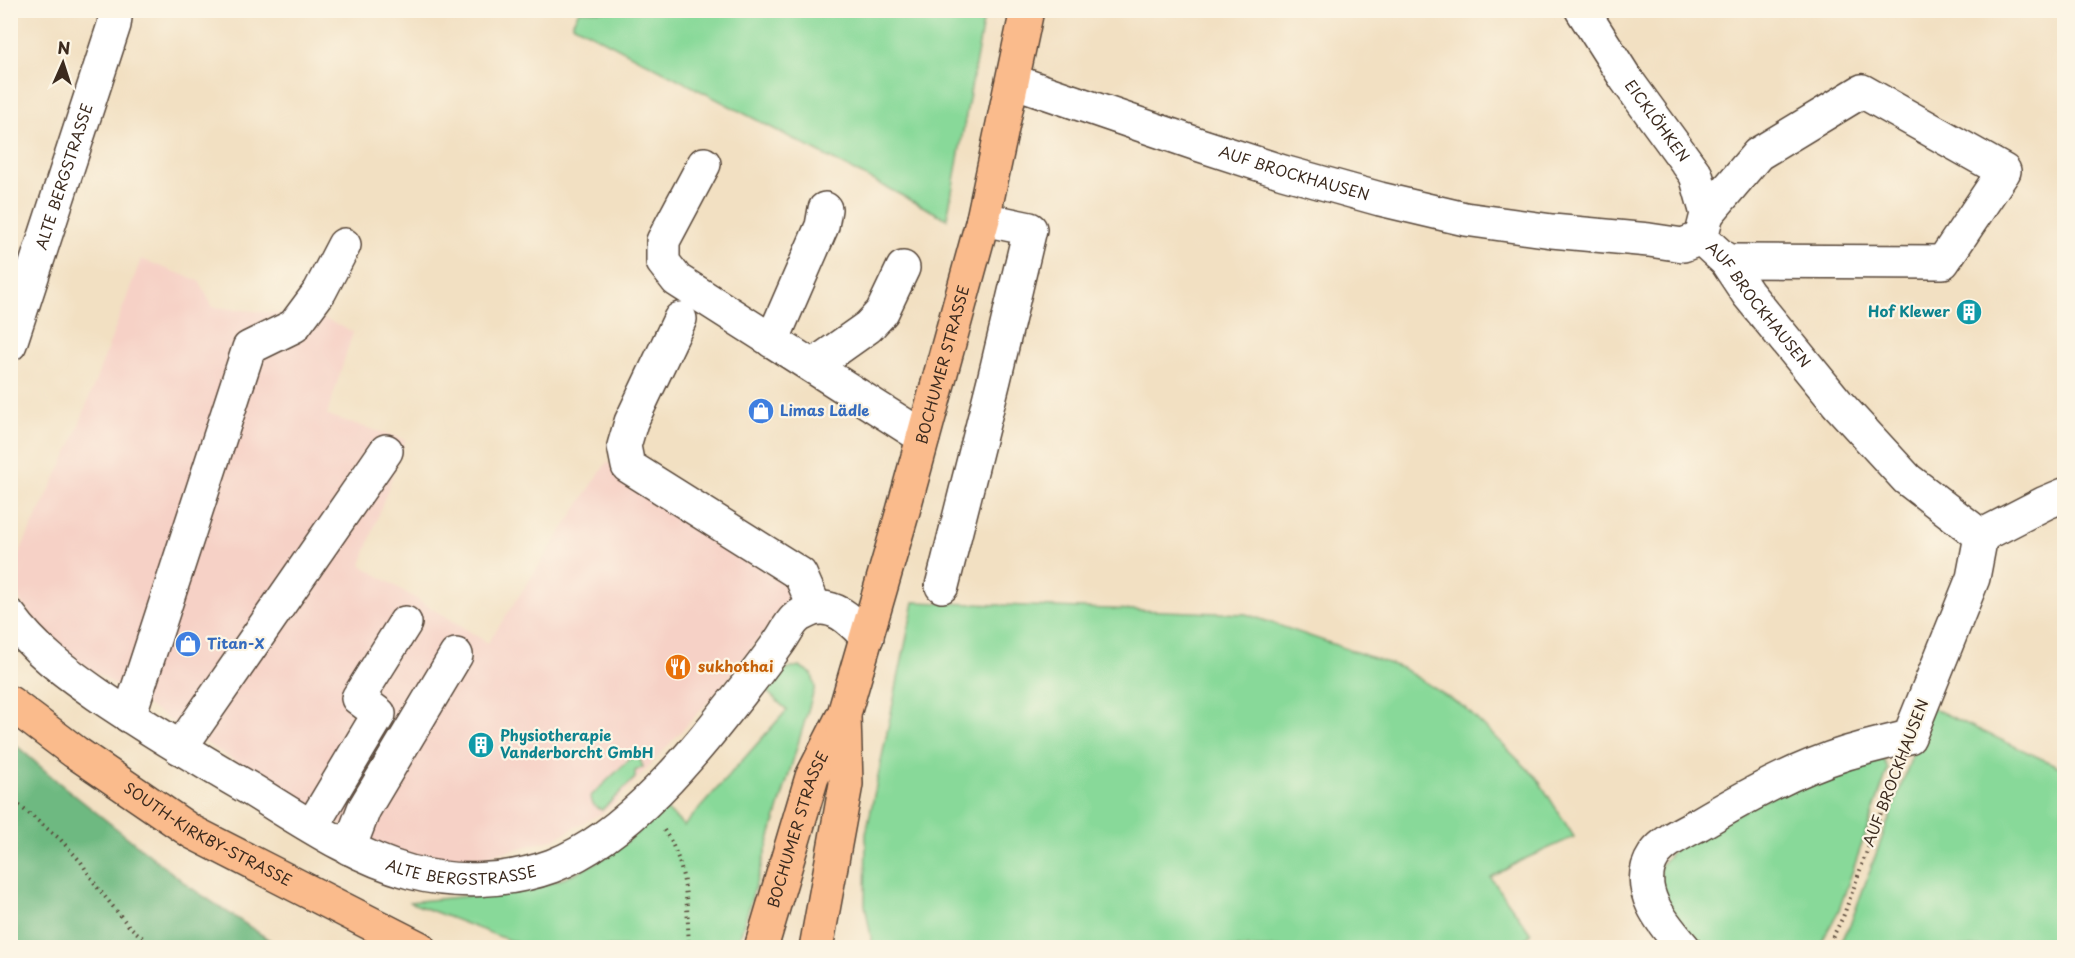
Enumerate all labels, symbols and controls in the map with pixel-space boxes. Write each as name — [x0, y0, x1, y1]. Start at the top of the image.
north arrow — [33, 33, 93, 93]
text: N — [57, 35, 71, 59]
street label: EICKLÖHKEN — [1620, 74, 1696, 166]
street label: ALTE BERGSTRASSE — [29, 100, 98, 252]
street label: AUF BROCKHAUSEN — [1216, 139, 1372, 206]
street label: AUF BROCKHAUSEN — [1702, 235, 1817, 372]
street label: BOCHUMER STRASSE — [909, 283, 974, 446]
building icon: Hof Klewer — [1954, 297, 1984, 327]
place label: Hof Klewer — [1868, 299, 1950, 322]
shop icon: Limas Lädle — [746, 396, 776, 426]
place label: Limas Lädle — [780, 398, 869, 421]
shop icon: Titan-X — [173, 629, 203, 659]
place label: Titan-X — [207, 631, 265, 654]
restaurant icon: sukhothai — [663, 652, 693, 682]
place label: sukhothai — [698, 654, 773, 677]
street label: AUF BROCKHAUSEN — [1856, 695, 1933, 850]
place label: Physiotherapie Vanderborcht GmbH — [500, 723, 654, 763]
building icon: Physiotherapie Vanderborcht GmbH — [466, 730, 496, 760]
street label: BOCHUMER STRASSE — [761, 747, 833, 910]
street label: SOUTH-KIRKBY-STRASSE — [120, 776, 296, 891]
street label: ALTE BERGSTRASSE — [383, 852, 539, 890]

